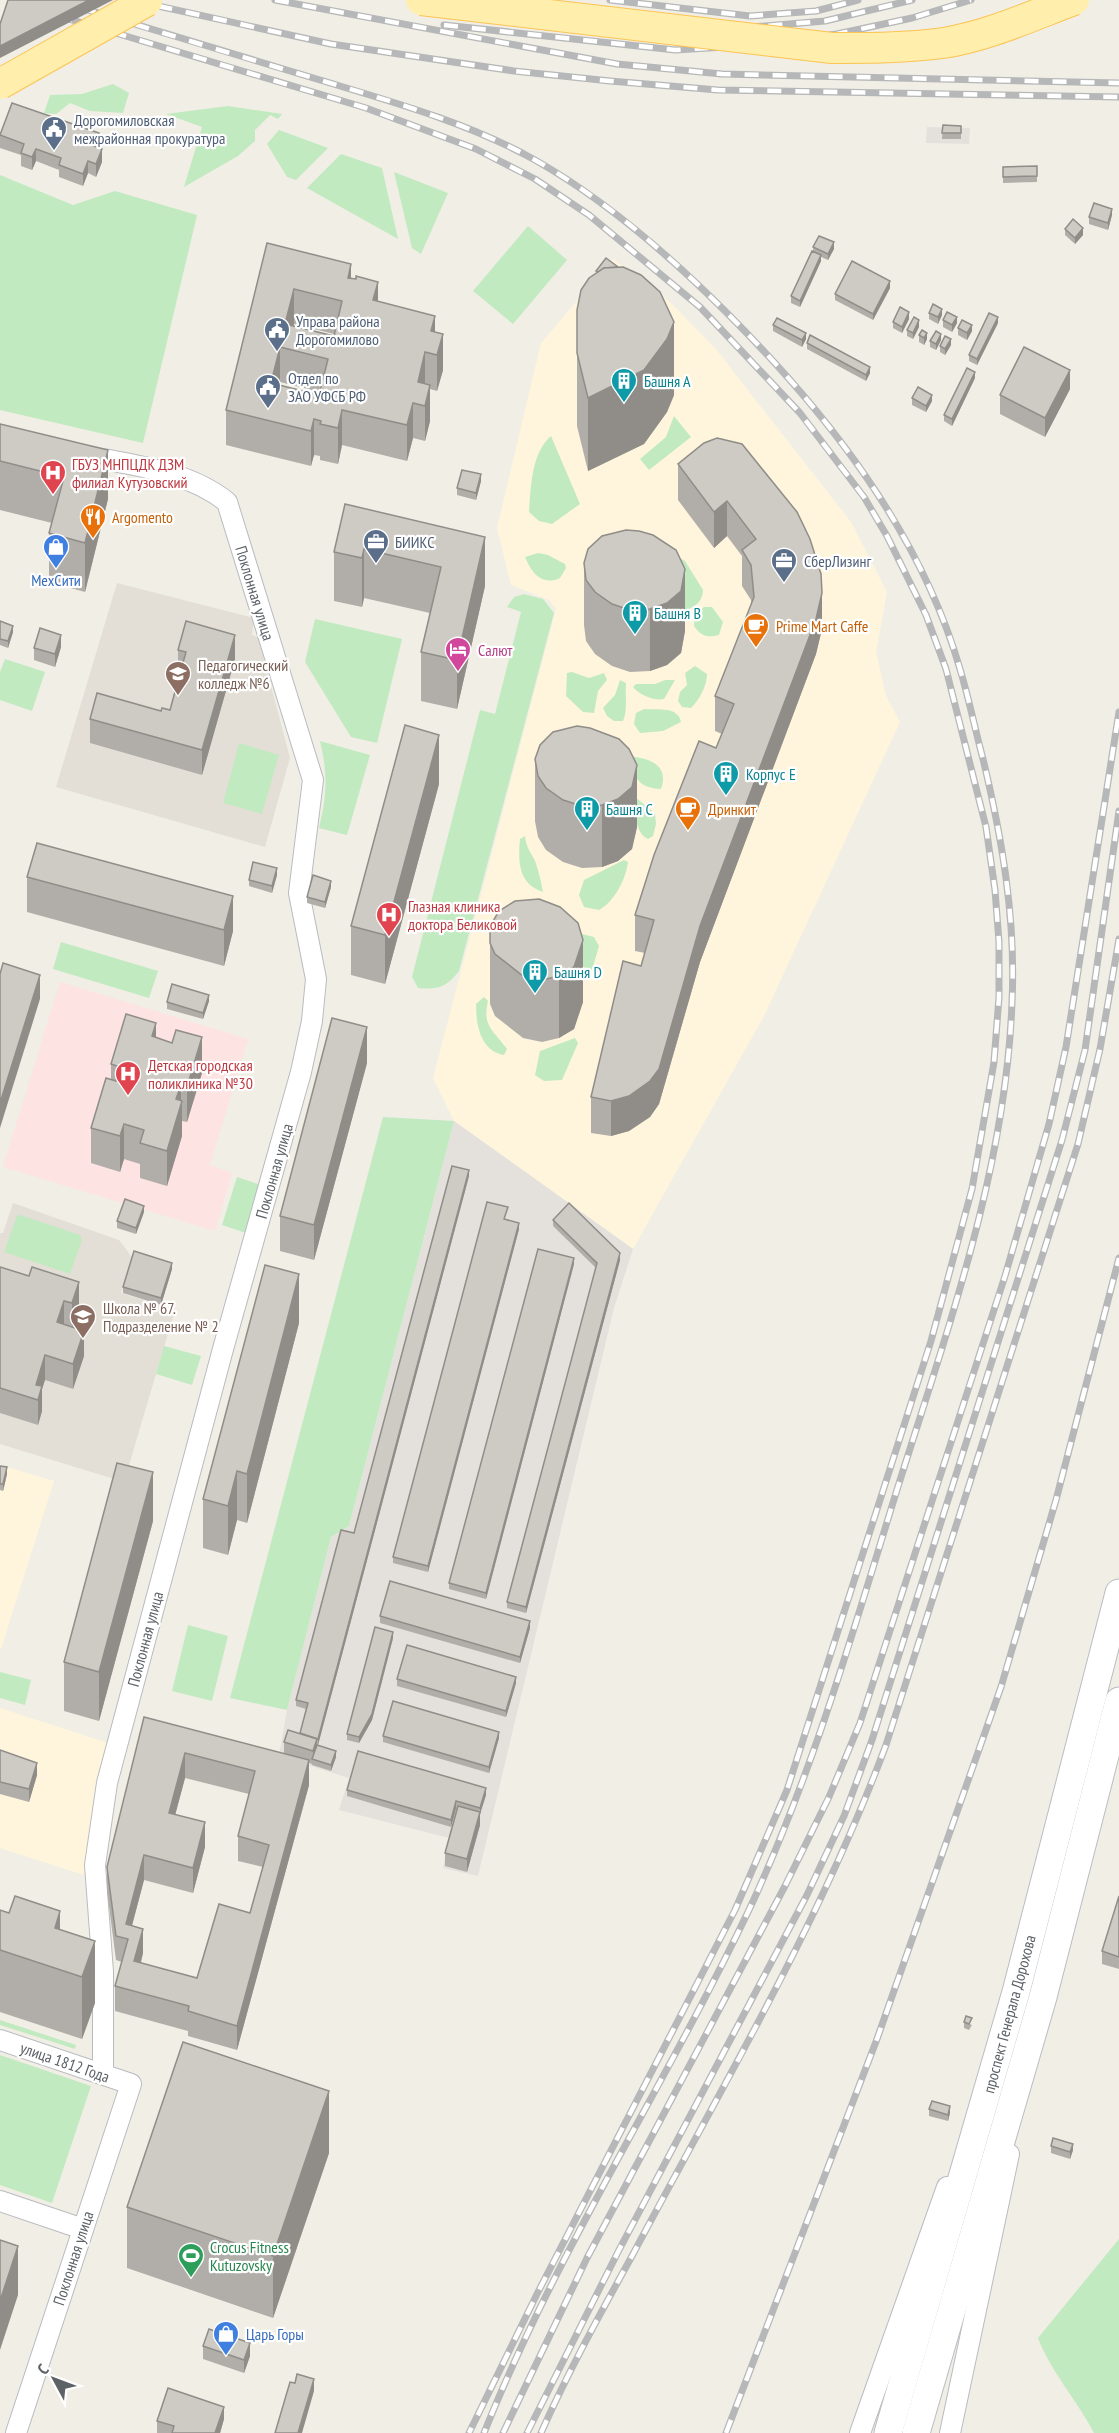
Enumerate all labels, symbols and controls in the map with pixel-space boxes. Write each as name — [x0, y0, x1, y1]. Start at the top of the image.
place label: Дорогомиловская межрайонная прокуратура — [74, 110, 225, 148]
public building icon: Дорогомиловская межрайонная прокуратура — [39, 114, 69, 152]
place label: Управа района Дорогомилово — [296, 311, 380, 349]
public building icon: Управа района Дорогомилово — [262, 315, 292, 353]
building icon: Башня А — [609, 366, 639, 404]
place label: Отдел по ЗАО УФСБ РФ — [288, 368, 366, 406]
place label: Башня А — [644, 371, 691, 391]
public building icon: Отдел по ЗАО УФСБ РФ — [253, 372, 283, 410]
place label: ГБУЗ МНПЦДК ДЗМ филиал Кутузовский — [72, 454, 188, 492]
hospital icon: ГБУЗ МНПЦДК ДЗМ филиал Кутузовский — [38, 458, 68, 496]
restaurant icon: Argomento — [78, 502, 108, 540]
place label: Argomento — [112, 507, 173, 527]
office icon: БИИКС — [361, 527, 391, 565]
shop icon: МехСити — [41, 532, 71, 570]
place label: БИИКС — [395, 532, 435, 552]
street label: Поклонная улица — [231, 543, 279, 643]
office icon: СберЛизинг — [769, 546, 799, 584]
place label: СберЛизинг — [804, 551, 871, 571]
place label: МехСити — [31, 570, 81, 590]
building icon: Башня B — [620, 598, 650, 636]
place label: Башня B — [654, 603, 701, 623]
cafe icon: Prime Mart Caffe — [741, 611, 771, 649]
place label: Prime Mart Caffe — [776, 616, 868, 636]
hotel icon: Салют — [443, 635, 473, 673]
place label: Салют — [478, 640, 513, 660]
place label: Педагогический колледж №6 — [198, 655, 288, 693]
school or university icon: Педагогический колледж №6 — [163, 659, 193, 697]
building icon: Корпус E — [711, 759, 741, 797]
place label: Корпус E — [746, 764, 796, 784]
building icon: Башня C — [572, 794, 602, 832]
cafe icon: Дринкит — [673, 794, 703, 832]
place label: Башня C — [606, 799, 653, 819]
place label: Дринкит — [708, 799, 757, 819]
place label: Глазная клиника доктора Беликовой — [408, 896, 517, 934]
hospital icon: Глазная клиника доктора Беликовой — [374, 900, 404, 938]
building icon: Башня D — [520, 957, 550, 995]
place label: Башня D — [554, 962, 602, 982]
place label: Детская городская поликлиника №30 — [148, 1055, 253, 1093]
hospital icon: Детская городская поликлиника №30 — [113, 1059, 143, 1097]
street label: Поклонная улица — [251, 1121, 297, 1221]
place label: Школа № 67. Подразделение № 2 — [103, 1298, 219, 1336]
school or university icon: Школа № 67. Подразделение № 2 — [68, 1302, 98, 1340]
street label: Поклонная улица — [123, 1589, 167, 1689]
street label: проспект Генерала Дорохова — [978, 1933, 1040, 2095]
street label: улица 1812 Года — [18, 2037, 112, 2087]
street label: Поклонная улица — [48, 2208, 98, 2308]
place label: Crocus Fitness Kutuzovsky — [210, 2237, 289, 2275]
sports icon: Crocus Fitness Kutuzovsky — [176, 2241, 206, 2279]
shop icon: Царь Горы — [211, 2319, 241, 2357]
place label: Царь Горы — [246, 2324, 304, 2344]
north arrow — [24, 2349, 84, 2409]
text: С — [33, 2359, 53, 2378]

